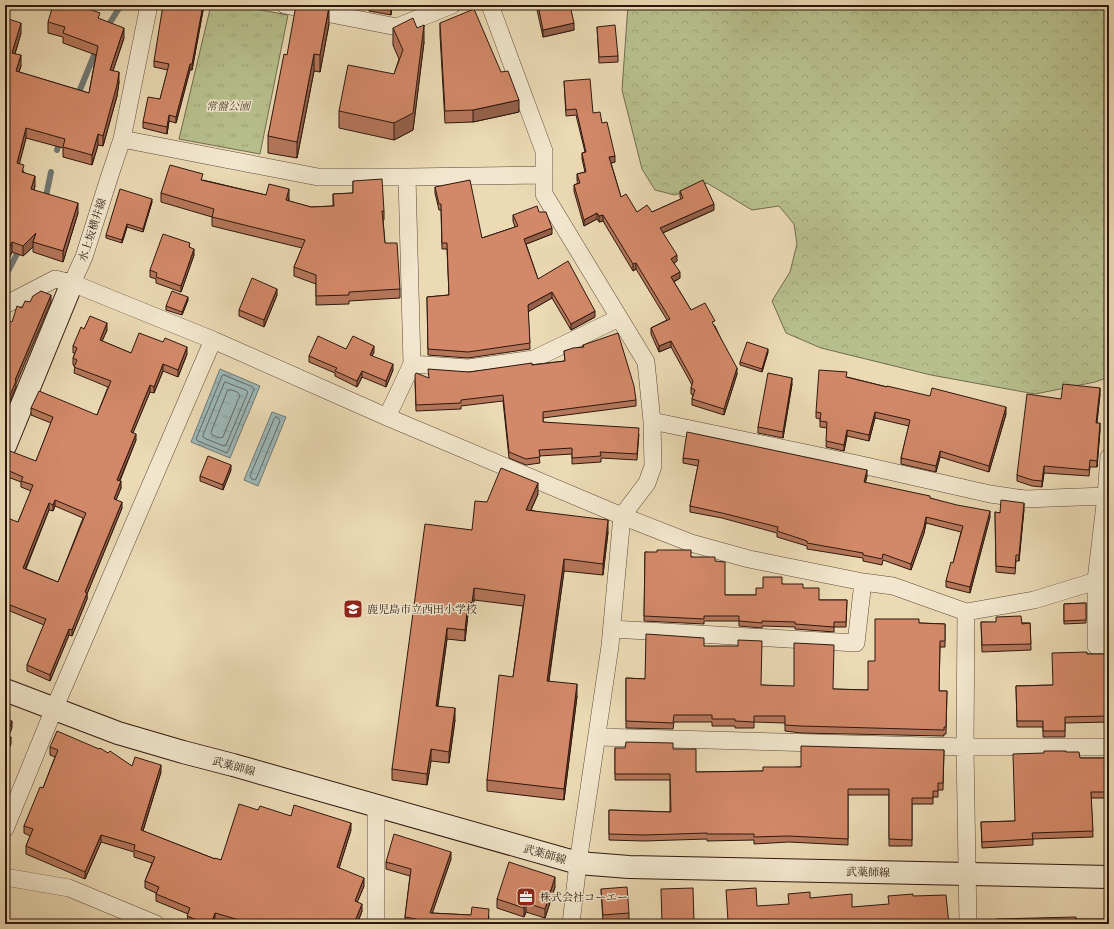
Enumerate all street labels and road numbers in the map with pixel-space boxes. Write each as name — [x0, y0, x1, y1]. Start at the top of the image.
street label: 水上坂横井線 — [76, 197, 109, 264]
street label: 武薬師線 — [211, 755, 257, 778]
street label: 武薬師線 — [522, 842, 568, 867]
street label: 武薬師線 — [846, 866, 890, 879]

